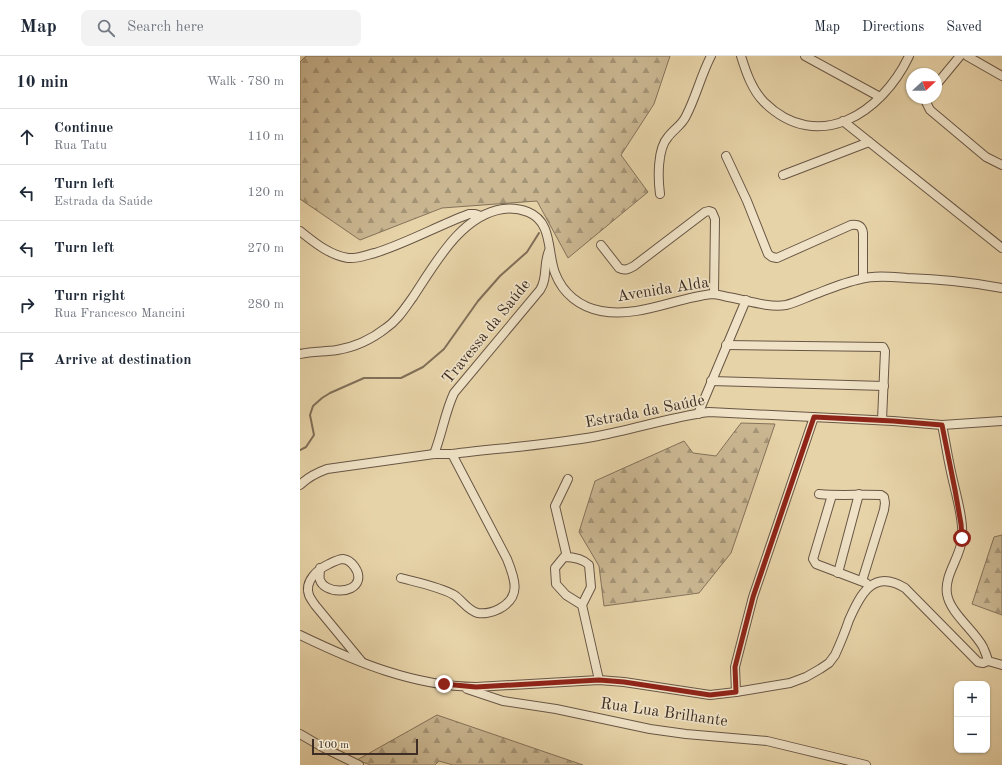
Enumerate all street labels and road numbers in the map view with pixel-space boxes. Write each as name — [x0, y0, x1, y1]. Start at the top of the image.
street label: Avenida Alda — [616, 275, 710, 305]
street label: Travessa da Saúde — [440, 277, 534, 387]
street label: Estrada da Saúde — [584, 393, 706, 431]
street label: Rua Lua Brilhante — [599, 696, 729, 730]

